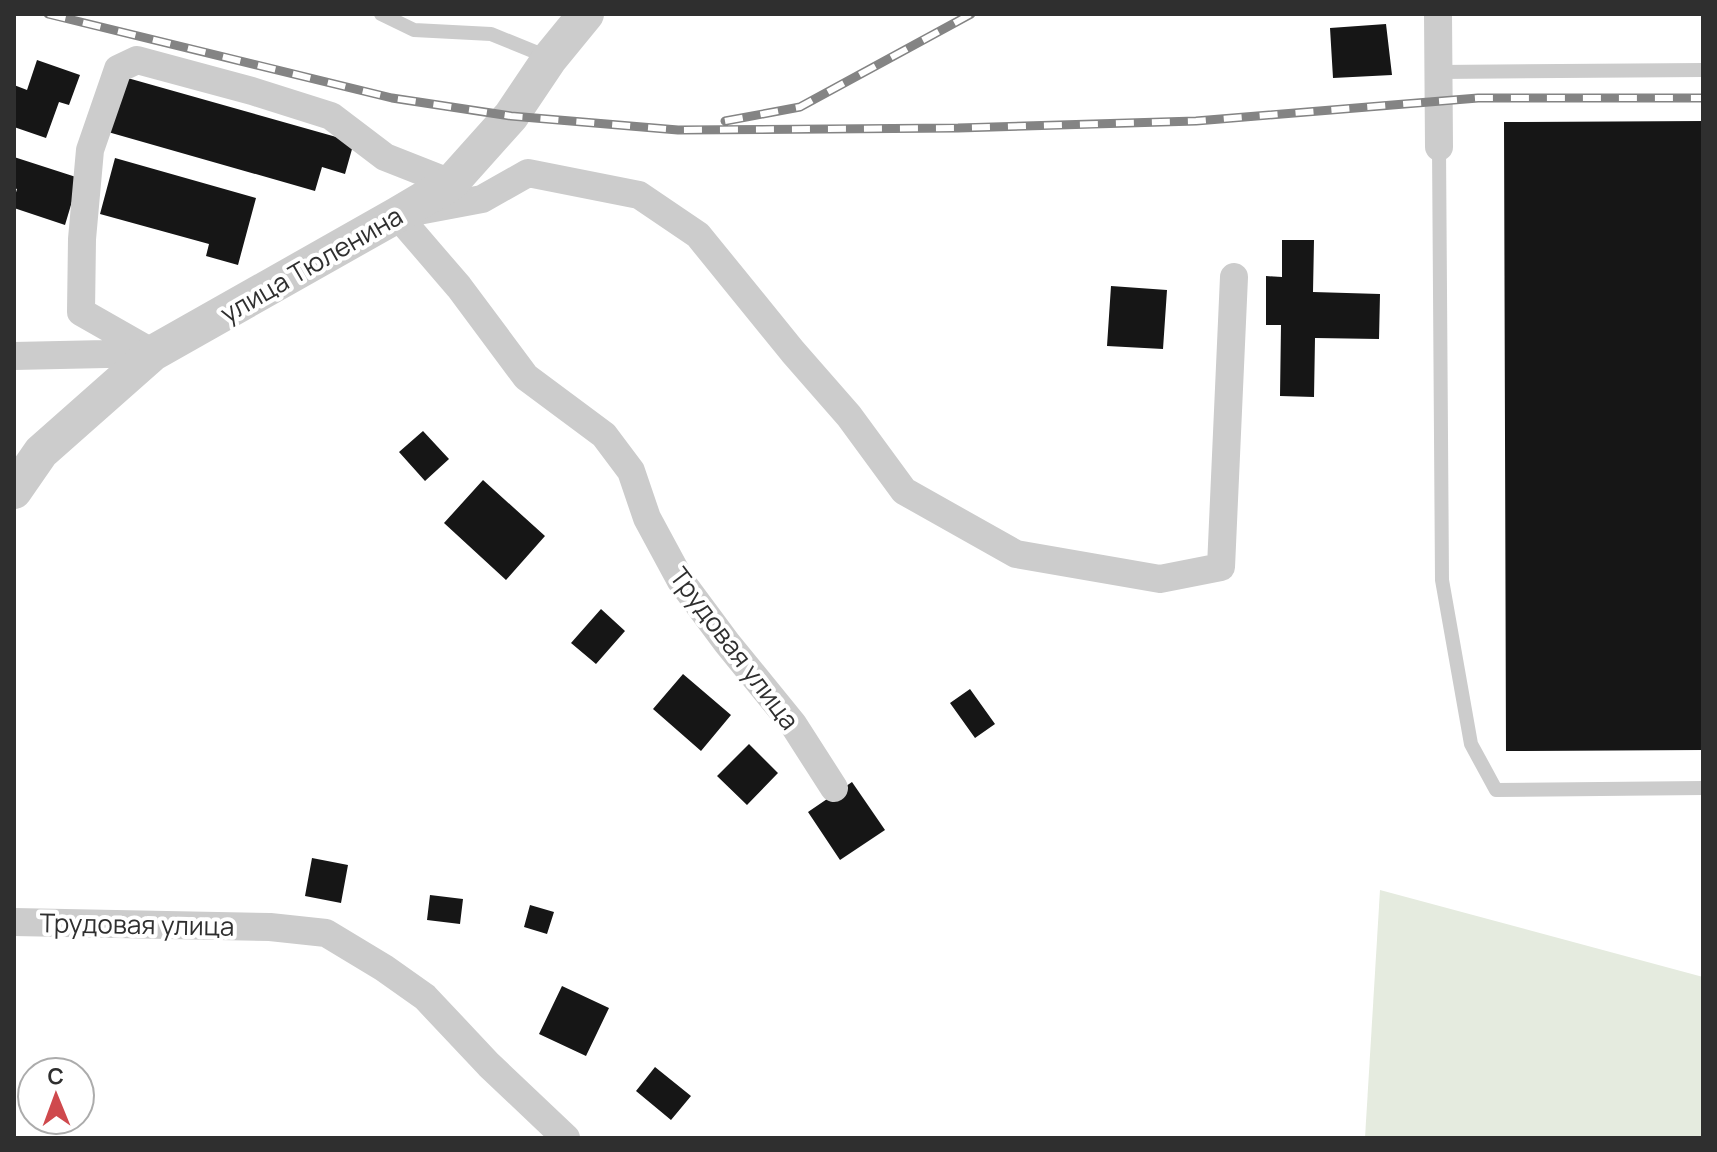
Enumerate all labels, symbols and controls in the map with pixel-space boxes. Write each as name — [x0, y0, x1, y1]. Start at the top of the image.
street label: улица Тюленина — [213, 197, 409, 331]
street label: Трудовая улица — [662, 559, 808, 737]
street label: Трудовая улица — [39, 904, 235, 944]
north arrow — [16, 1056, 96, 1136]
text: С — [47, 1061, 64, 1091]

